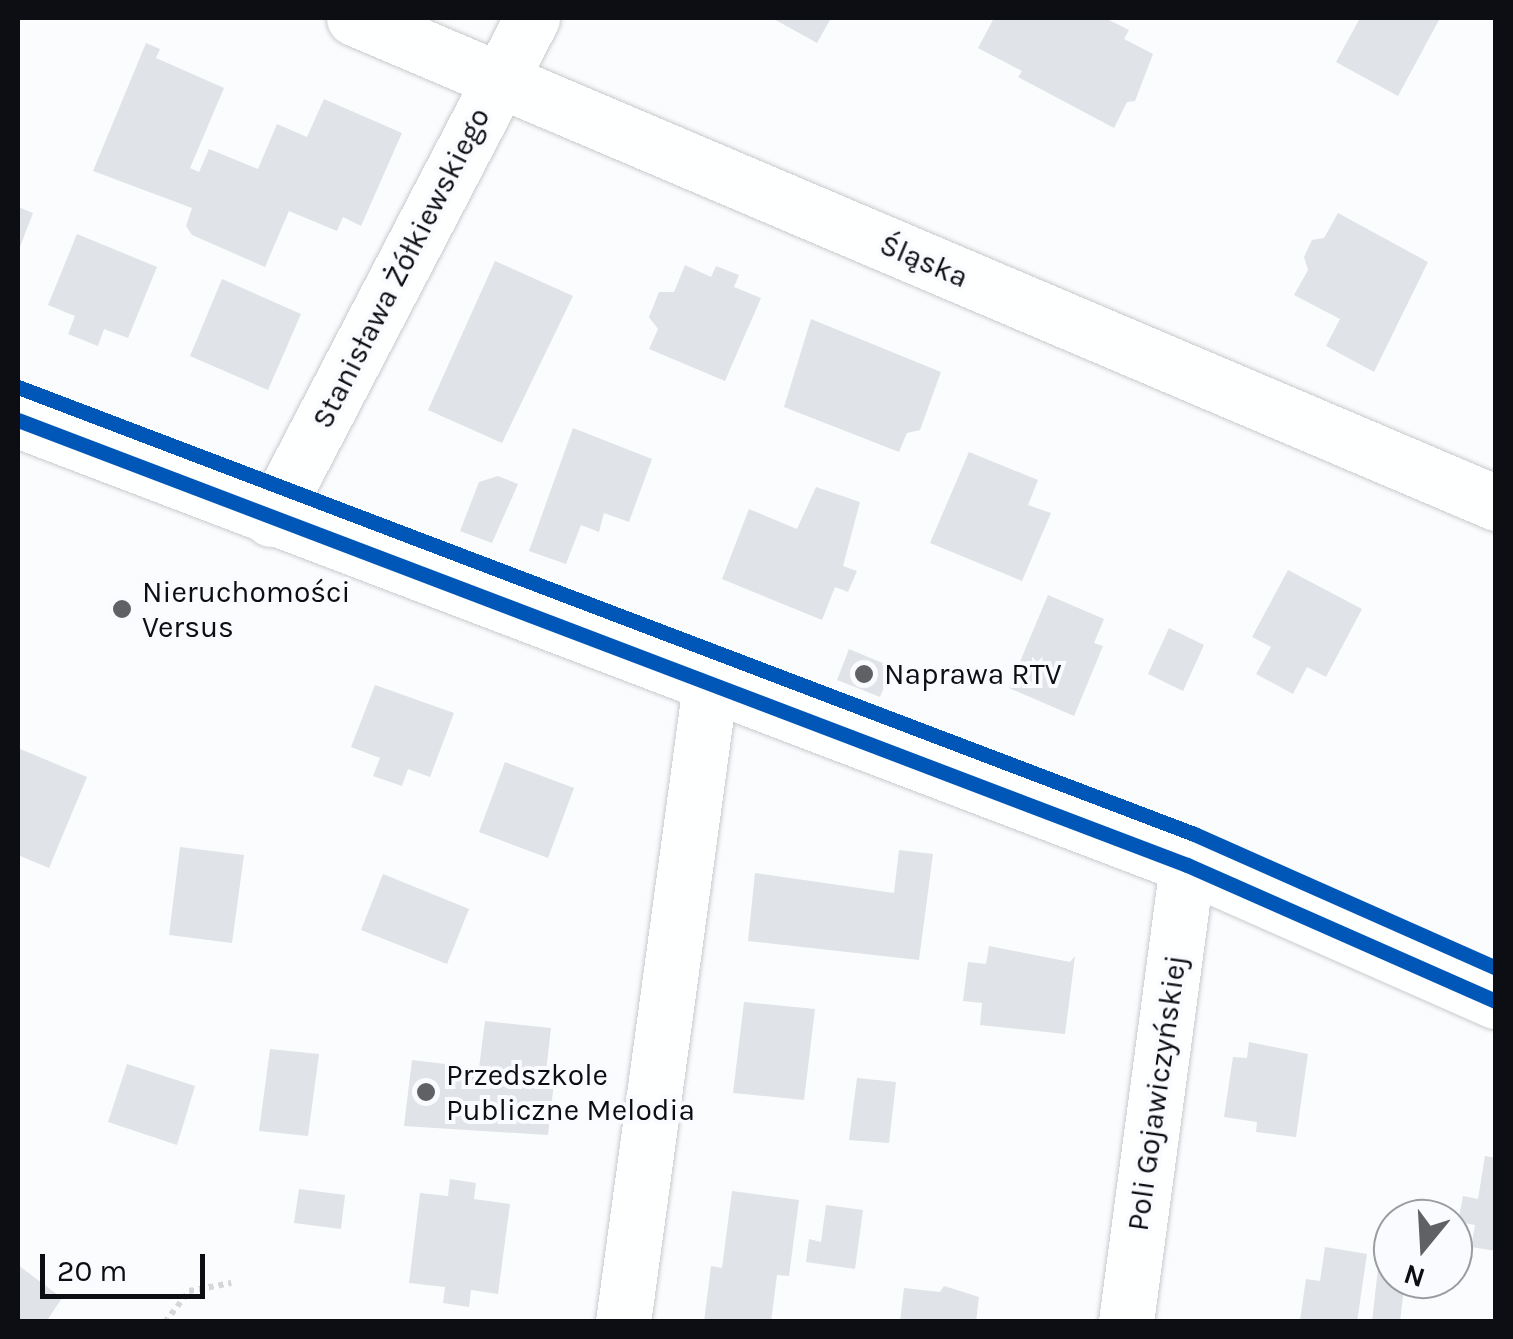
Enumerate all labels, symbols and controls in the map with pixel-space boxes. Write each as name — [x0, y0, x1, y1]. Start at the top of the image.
street label: Stanisława Żółkiewskiego — [304, 102, 498, 434]
street label: Śląska — [875, 226, 973, 296]
place label: Nieruchomości Versus — [142, 574, 350, 644]
marker: Nieruchomości Versus — [111, 598, 133, 620]
place label: Naprawa RTV — [884, 656, 1062, 692]
marker: Naprawa RTV — [853, 663, 875, 685]
street label: Poli Gojawiczyńskiej — [1120, 953, 1194, 1233]
place label: Przedszkole Publiczne Melodia — [446, 1057, 695, 1128]
marker: Przedszkole Publiczne Melodia — [415, 1081, 437, 1103]
north arrow — [1373, 1199, 1473, 1299]
scale bar — [45, 1234, 210, 1296]
text: 20 m — [57, 1253, 127, 1289]
text: N — [1400, 1257, 1429, 1295]

